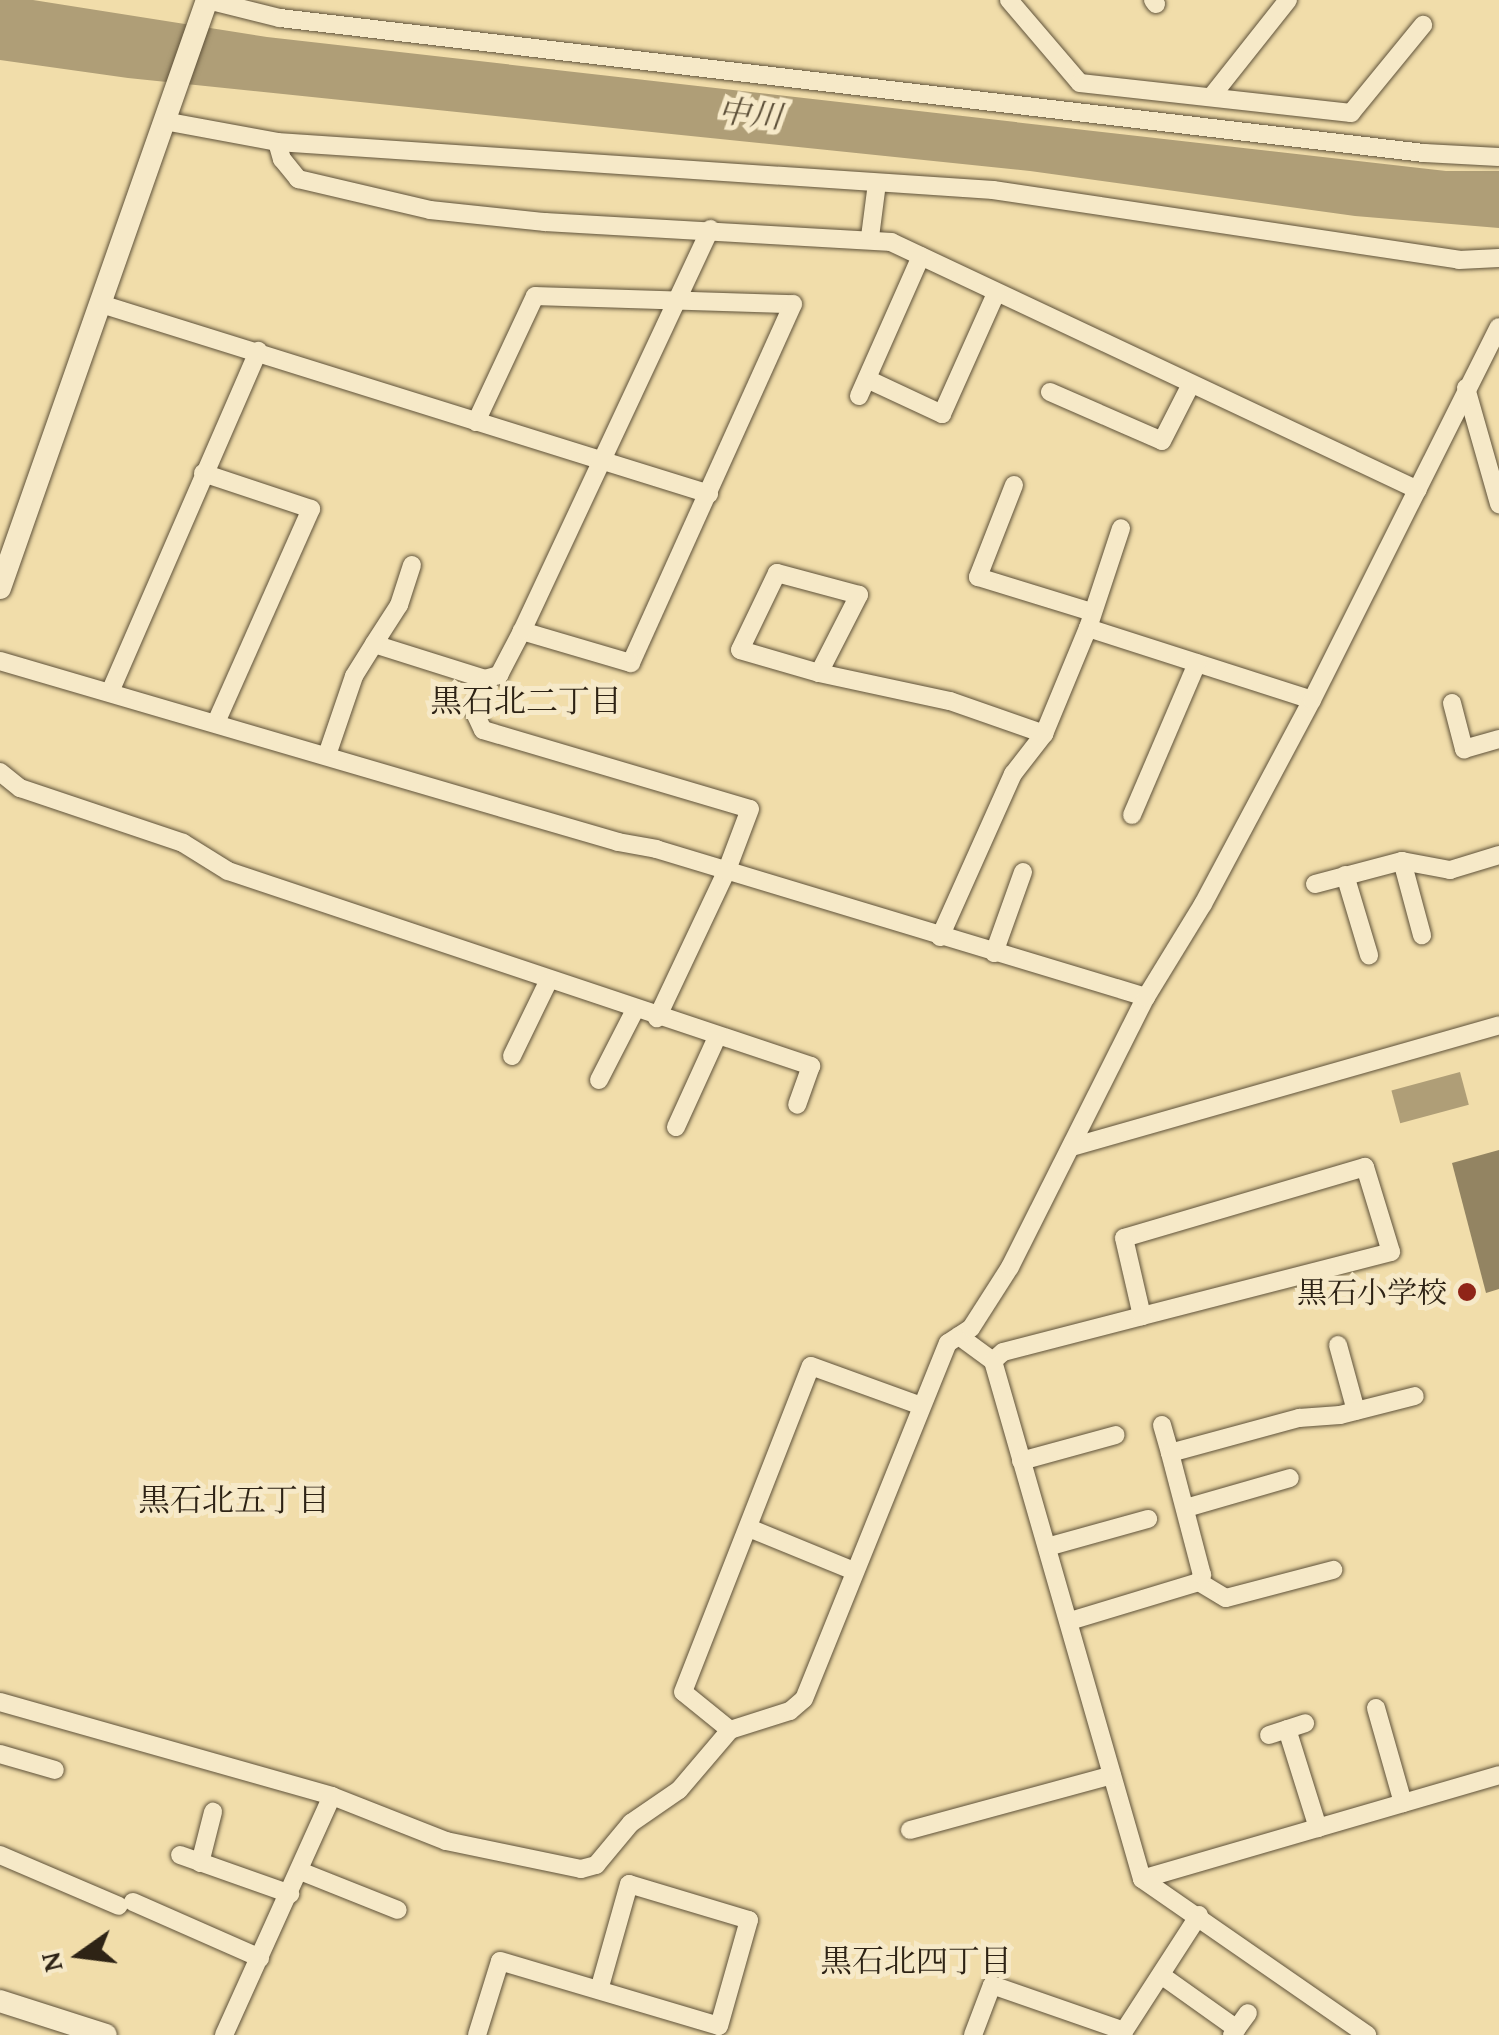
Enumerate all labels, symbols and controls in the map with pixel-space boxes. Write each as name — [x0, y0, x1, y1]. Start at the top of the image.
water label: 中川 — [716, 92, 784, 136]
district label: 黒石北二丁目 — [430, 682, 622, 720]
place label: 黒石小学校 — [1297, 1274, 1447, 1310]
marker: 黒石小学校 — [1456, 1281, 1478, 1303]
district label: 黒石北五丁目 — [138, 1481, 330, 1519]
north arrow — [30, 1905, 130, 2005]
district label: 黒石北四丁目 — [820, 1942, 1012, 1980]
text: N — [28, 1948, 73, 1976]

